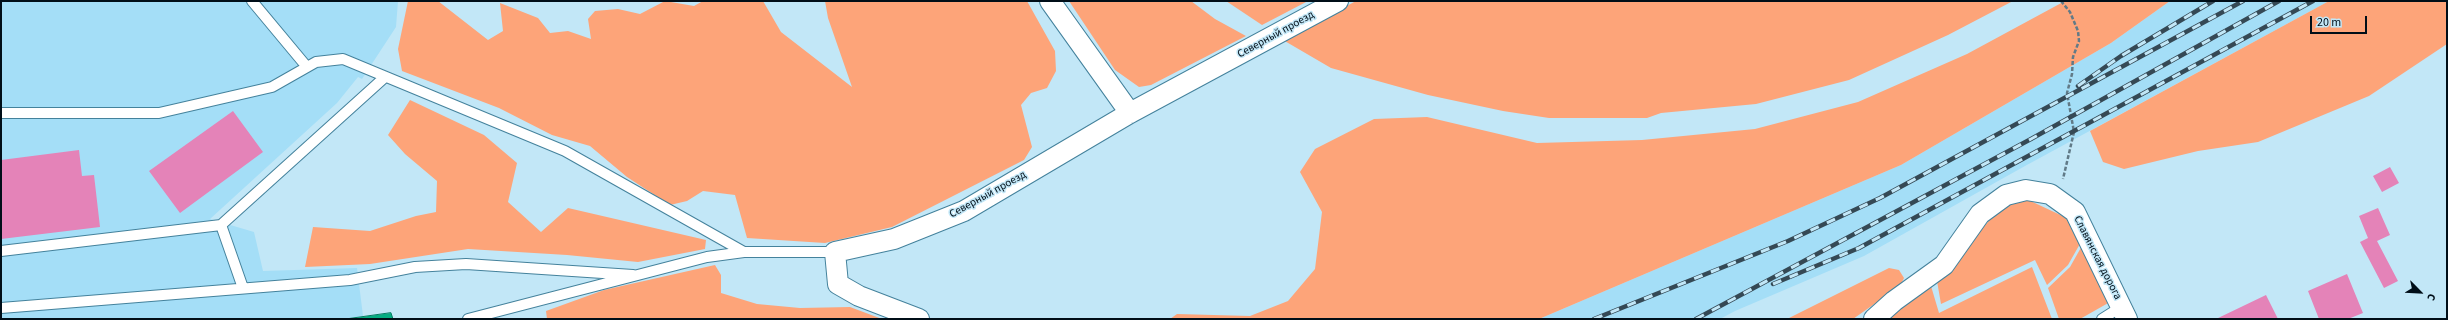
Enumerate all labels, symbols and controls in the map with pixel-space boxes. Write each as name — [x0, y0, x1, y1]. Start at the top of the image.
scale bar — [2312, 8, 2369, 34]
street label: Северный проезд — [1235, 9, 1317, 61]
text: 20 m — [2317, 14, 2341, 31]
street label: Северный проезд — [947, 169, 1029, 221]
street label: Славянская дорога — [2070, 214, 2124, 302]
north arrow — [2400, 272, 2440, 312]
text: С — [2423, 291, 2440, 303]

